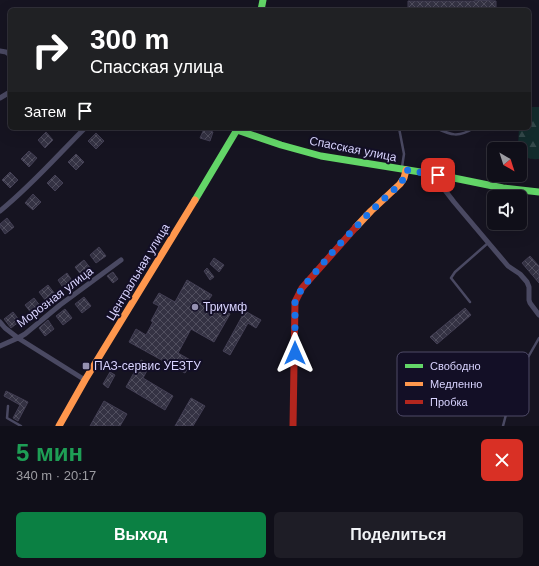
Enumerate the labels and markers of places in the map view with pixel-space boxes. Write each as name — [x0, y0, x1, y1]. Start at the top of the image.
pin — [421, 158, 455, 192]
place label: Триумф — [203, 300, 247, 314]
marker: Триумф — [190, 302, 200, 312]
place label: ПАЗ-сервис УЕЗТУ — [94, 359, 201, 373]
marker: ПАЗ-сервис УЕЗТУ — [81, 361, 91, 371]

